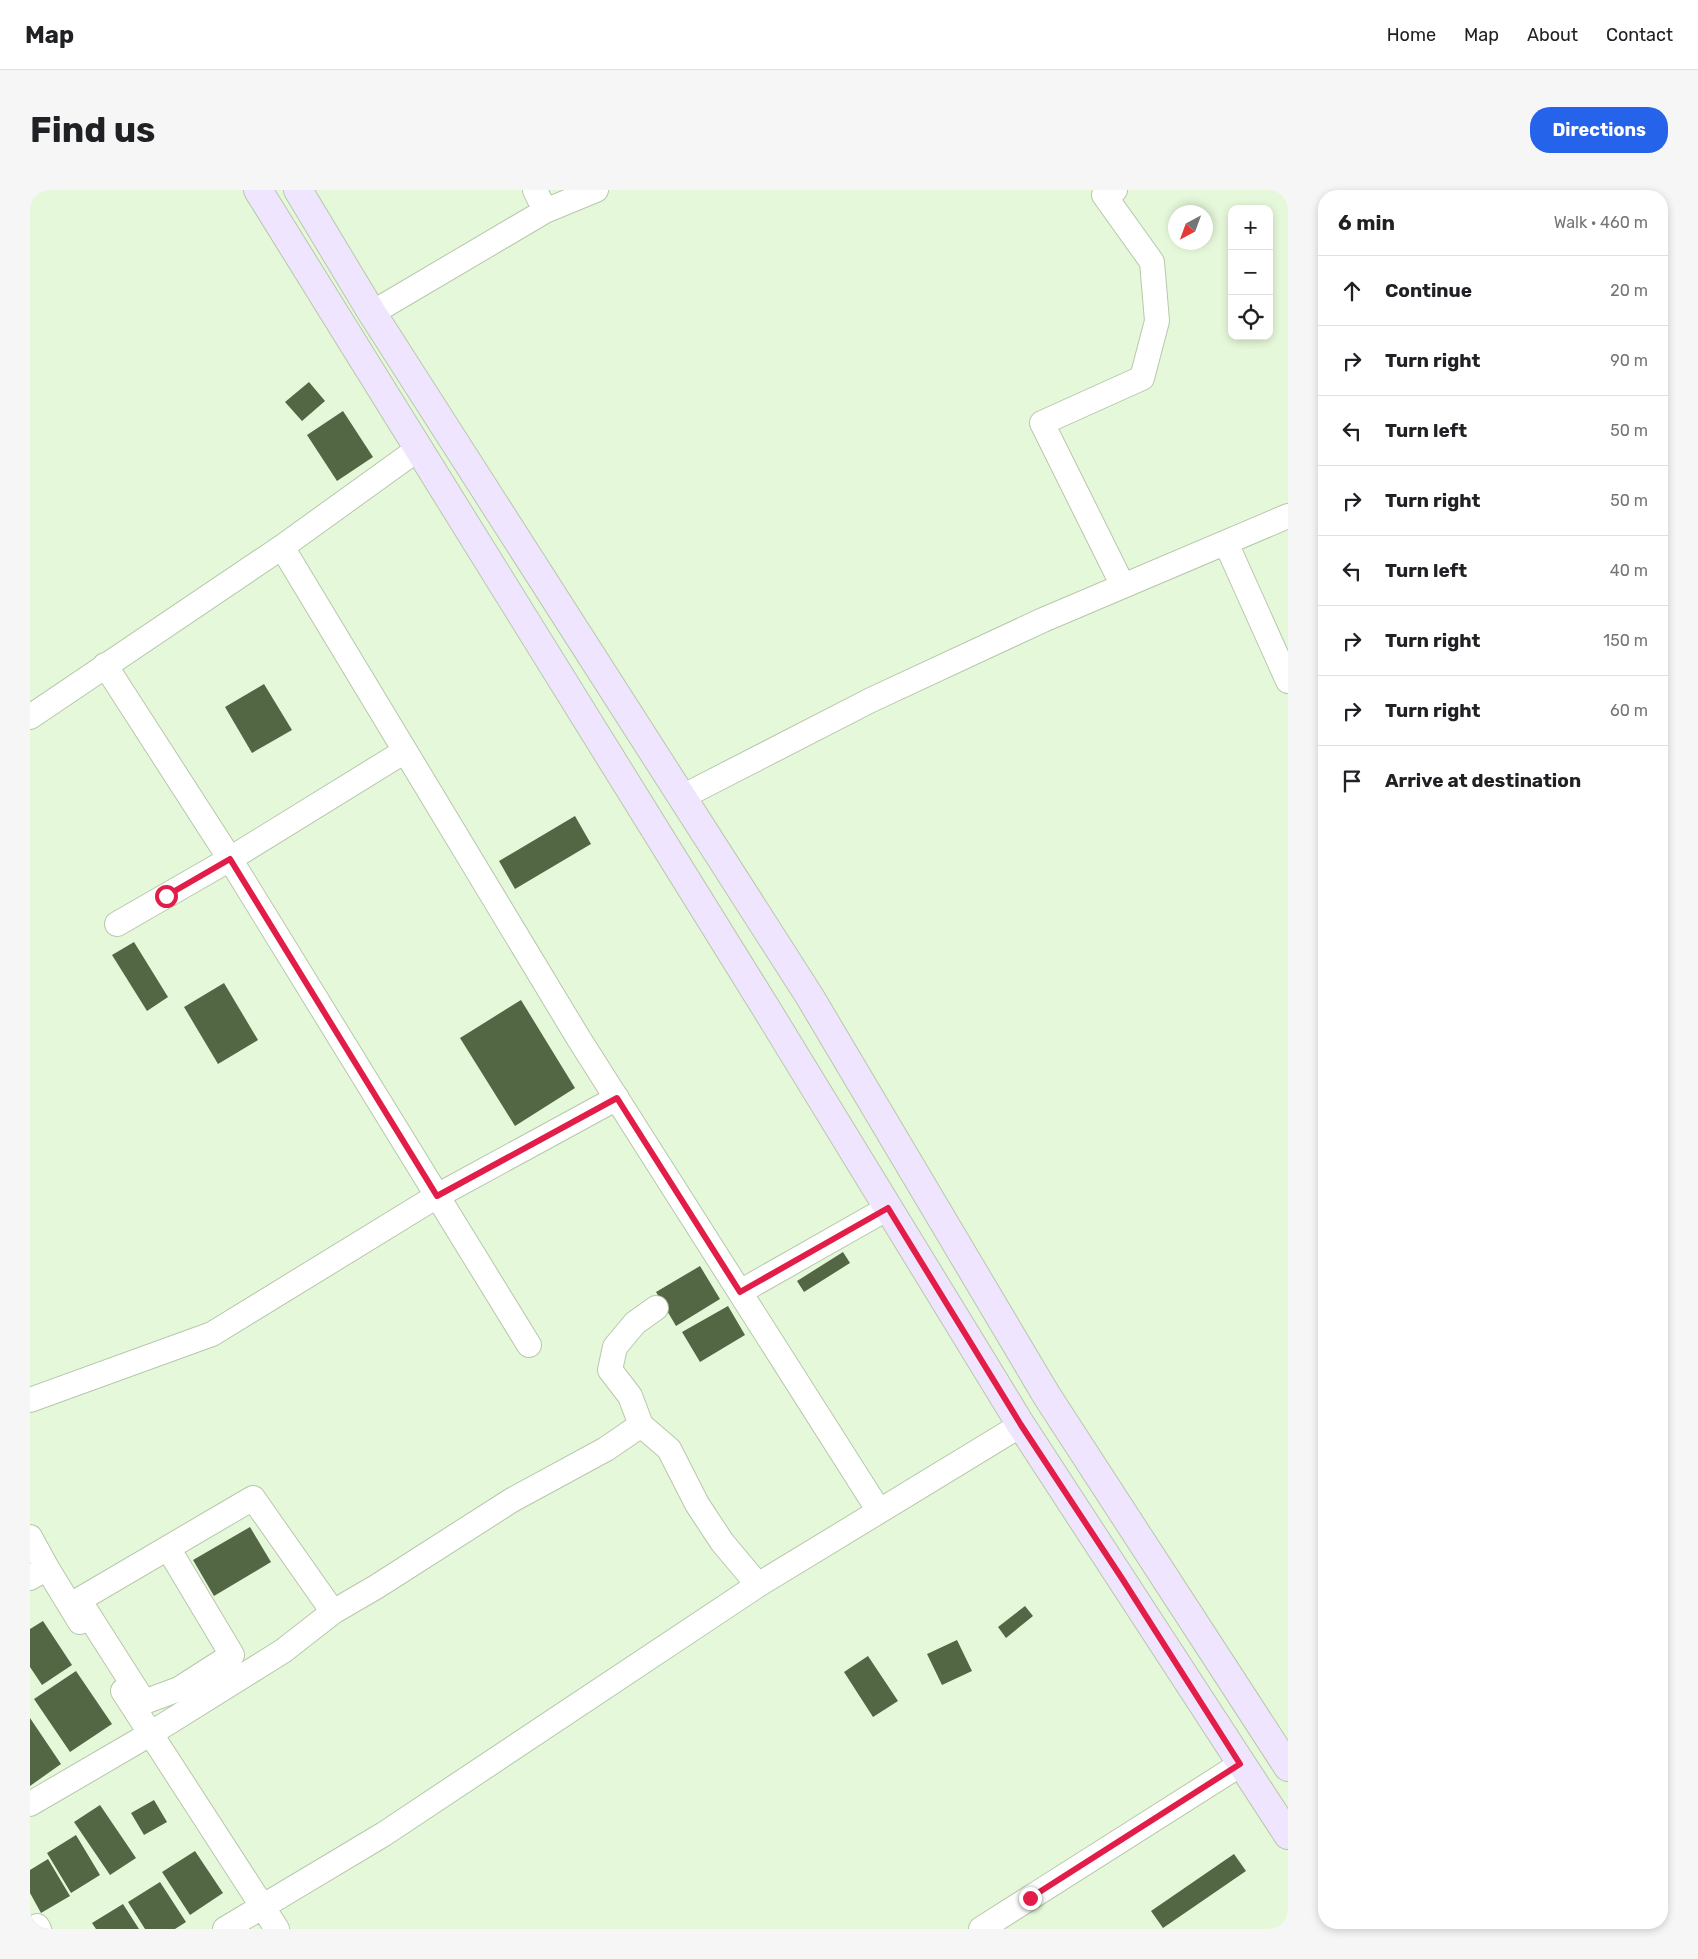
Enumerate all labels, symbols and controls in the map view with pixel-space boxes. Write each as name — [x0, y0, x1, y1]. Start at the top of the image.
text: Map — [25, 21, 74, 49]
text: Home — [1387, 24, 1436, 46]
text: Map — [1464, 24, 1499, 46]
text: About — [1527, 24, 1578, 46]
text: Contact — [1606, 24, 1673, 46]
button: Directions — [1530, 107, 1668, 153]
text: Find us — [30, 109, 155, 151]
north arrow — [1168, 205, 1213, 250]
map controls — [1228, 205, 1273, 340]
button: + — [1228, 205, 1273, 250]
text: 6 min — [1338, 210, 1395, 235]
text: Walk · 460 m — [1554, 213, 1648, 232]
button: − — [1228, 250, 1273, 295]
icon: ahead — [1338, 277, 1366, 305]
text: Continue — [1385, 279, 1472, 302]
text: 20 m — [1610, 281, 1648, 300]
button: locate — [1228, 295, 1273, 340]
icon: right — [1338, 347, 1366, 375]
text: Turn right — [1385, 349, 1480, 372]
text: 90 m — [1610, 351, 1648, 370]
icon: left — [1338, 417, 1366, 445]
text: Turn left — [1385, 419, 1467, 442]
text: 50 m — [1610, 421, 1648, 440]
icon: right — [1338, 487, 1366, 515]
text: Turn right — [1385, 489, 1480, 512]
text: 50 m — [1610, 491, 1648, 510]
icon: left — [1338, 557, 1366, 585]
text: Turn left — [1385, 559, 1467, 582]
text: 40 m — [1610, 561, 1648, 580]
icon: right — [1338, 627, 1366, 655]
text: Turn right — [1385, 629, 1480, 652]
text: 150 m — [1603, 631, 1648, 650]
icon: right — [1338, 697, 1366, 725]
text: Turn right — [1385, 699, 1480, 722]
text: 60 m — [1610, 701, 1648, 720]
icon: arrive — [1338, 767, 1366, 795]
text: Arrive at destination — [1385, 769, 1581, 792]
route start — [155, 885, 178, 908]
route end — [1019, 1887, 1042, 1910]

